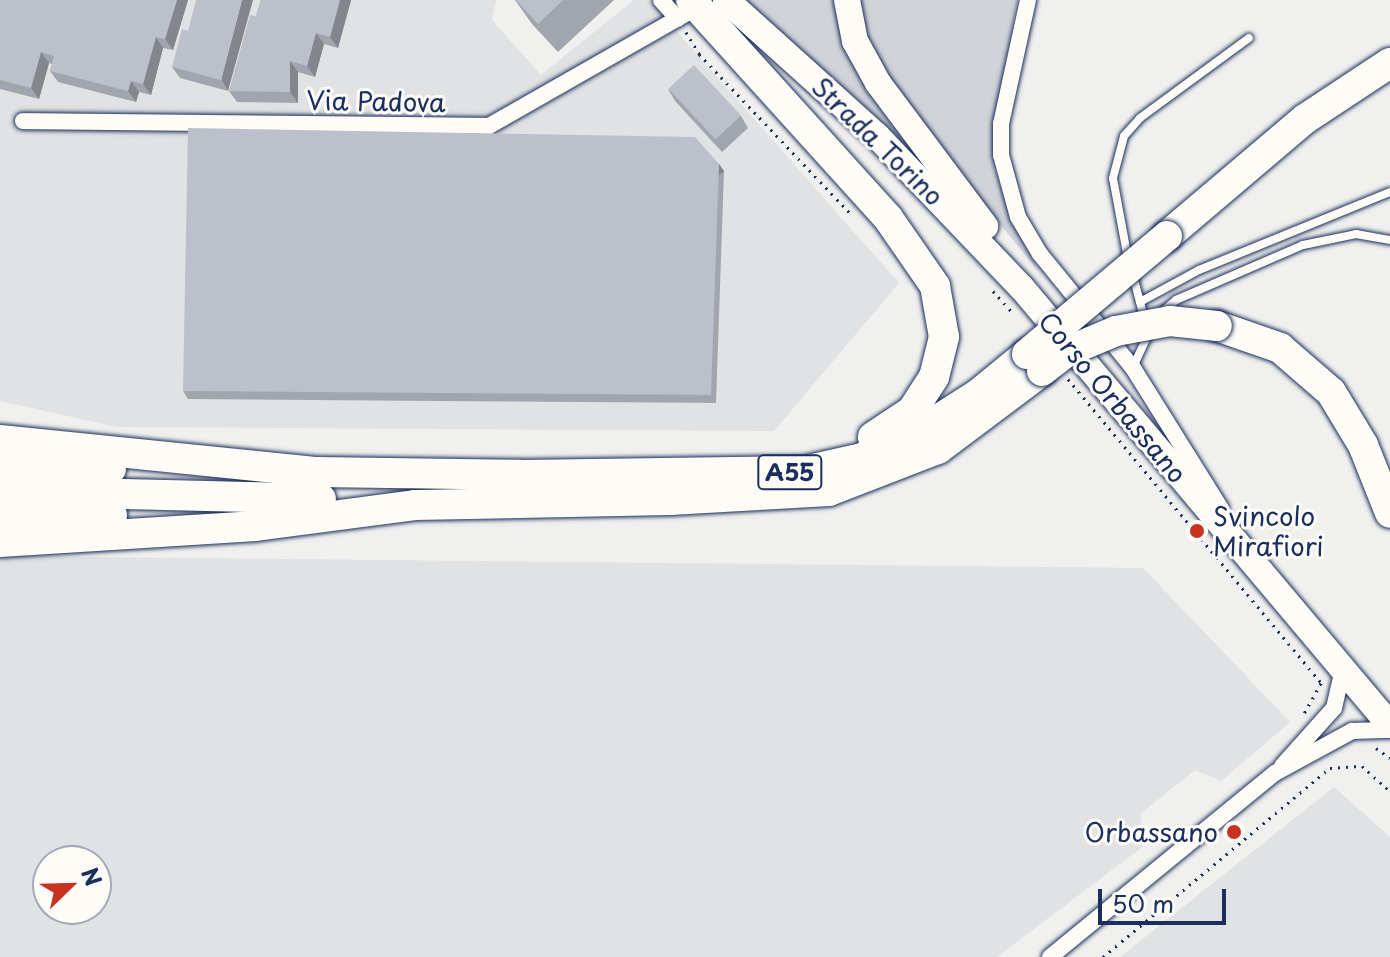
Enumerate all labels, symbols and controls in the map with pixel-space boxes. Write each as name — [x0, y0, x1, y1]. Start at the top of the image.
street label: Strada Torino — [806, 70, 950, 212]
street label: Via Padova — [306, 84, 446, 118]
street label: Corso Orbassano — [1032, 305, 1194, 489]
road number: A55 — [756, 452, 824, 492]
place label: Svincolo Mirafiori — [1213, 500, 1324, 562]
marker: Svincolo Mirafiori — [1188, 522, 1206, 540]
place label: Orbassano — [1085, 816, 1218, 848]
marker: Orbassano — [1225, 823, 1243, 841]
north arrow — [32, 845, 112, 925]
text: N — [74, 862, 111, 891]
scale bar — [1102, 873, 1230, 923]
text: 50 m — [1112, 885, 1174, 921]

